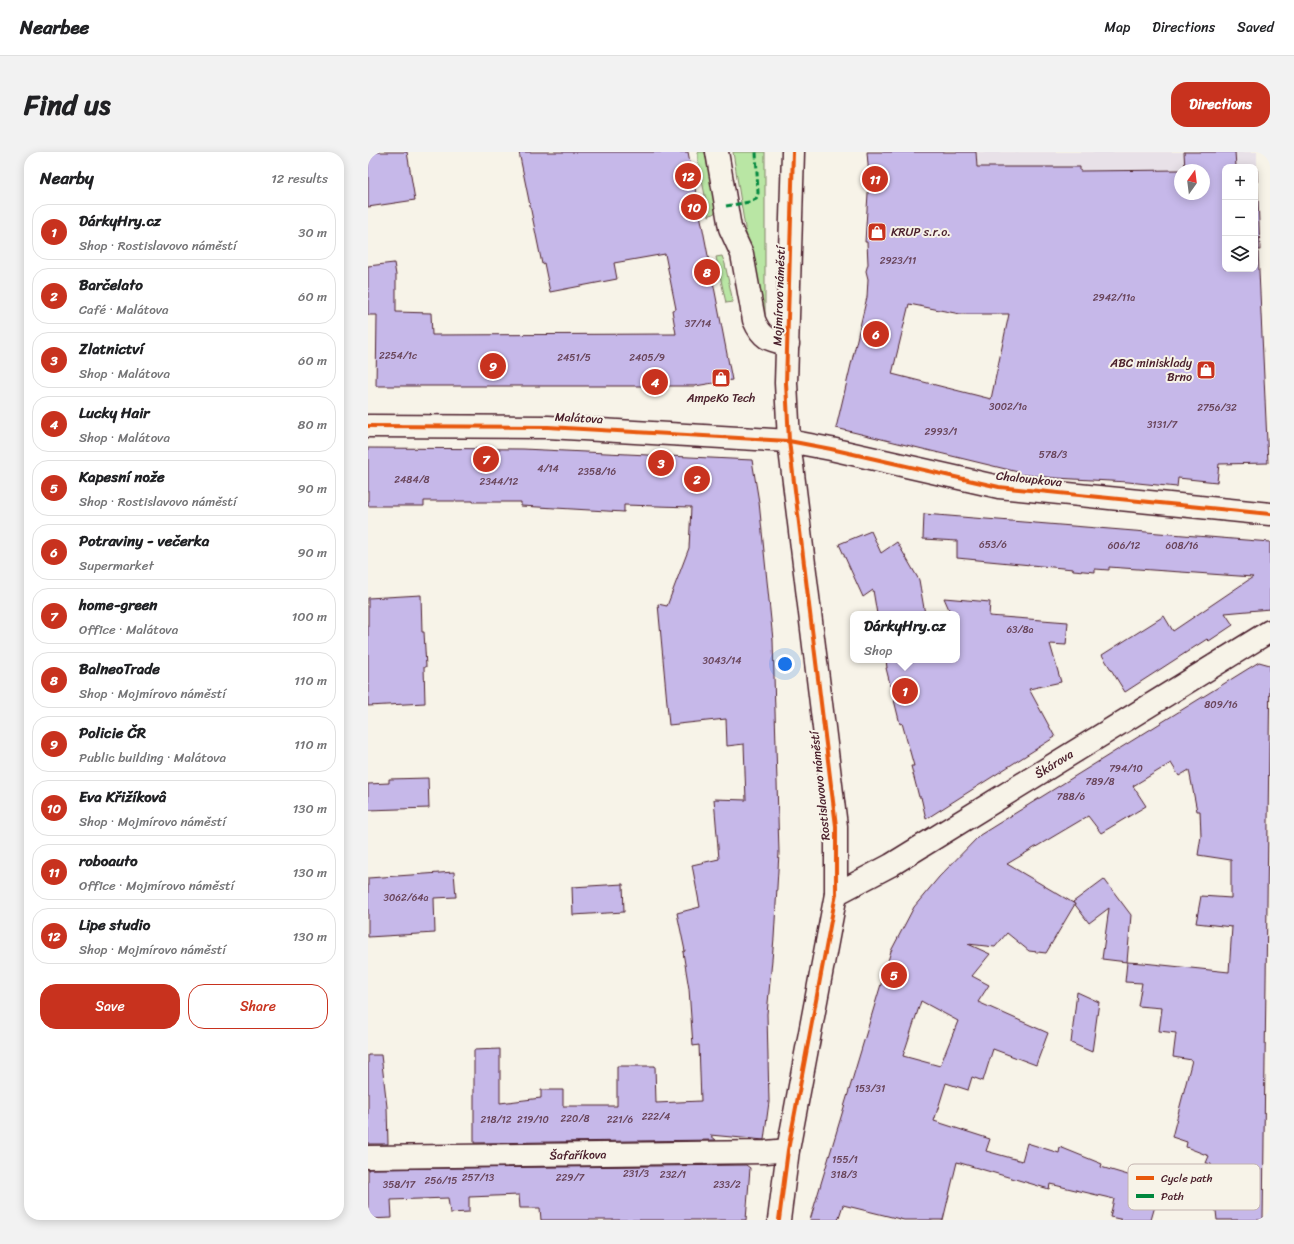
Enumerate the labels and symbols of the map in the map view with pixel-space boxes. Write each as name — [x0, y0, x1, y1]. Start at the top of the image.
pin: 12 — [675, 161, 701, 191]
pin: 11 — [862, 164, 888, 194]
north arrow — [1174, 164, 1210, 200]
pin: 10 — [681, 192, 707, 222]
shop icon: KRUP s.r.o. — [866, 221, 888, 243]
place label: KRUP s.r.o. — [891, 221, 951, 243]
street label: Mojmírovo náměstí — [766, 244, 792, 346]
house number: 2923/11 — [880, 252, 916, 270]
pin: 8 — [694, 257, 720, 287]
house number: 2942/11a — [1093, 289, 1135, 307]
house number: 37/14 — [685, 315, 711, 333]
pin: 6 — [863, 319, 889, 349]
house number: 2254/1c — [379, 347, 417, 365]
house number: 2451/5 — [557, 349, 591, 367]
house number: 2405/9 — [629, 349, 665, 367]
pin: 9 — [480, 351, 506, 381]
place label: ABC minisklady Brno — [1109, 352, 1193, 388]
shop icon: ABC minisklady Brno — [1195, 359, 1217, 381]
pin: 4 — [642, 367, 668, 397]
shop icon: AmpeKo Tech — [710, 367, 732, 389]
place label: AmpeKo Tech — [686, 387, 755, 409]
house number: 3002/1a — [989, 398, 1027, 416]
house number: 2756/32 — [1197, 399, 1237, 417]
street label: Malátova — [554, 406, 604, 430]
house number: 3131/7 — [1147, 416, 1178, 434]
house number: 2993/1 — [925, 423, 957, 441]
pin: 7 — [473, 444, 499, 474]
house number: 578/3 — [1039, 446, 1068, 464]
pin: 3 — [648, 448, 674, 478]
house number: 4/14 — [537, 460, 559, 478]
house number: 2358/16 — [578, 463, 616, 481]
pin: 2 — [684, 464, 710, 494]
street label: Chaloupkova — [995, 465, 1064, 493]
house number: 2484/8 — [394, 471, 430, 489]
house number: 2344/12 — [480, 473, 519, 491]
house number: 653/6 — [979, 536, 1007, 554]
house number: 606/12 — [1108, 537, 1141, 555]
house number: 608/16 — [1166, 537, 1199, 555]
house number: 63/8a — [1006, 621, 1034, 639]
house number: 3043/14 — [702, 652, 742, 670]
your location — [775, 654, 795, 674]
pin: 1 — [892, 676, 918, 706]
house number: 809/16 — [1204, 696, 1238, 714]
street label: Rostislavovo náměstí — [803, 729, 837, 842]
street label: Škárova — [1030, 743, 1079, 785]
house number: 794/10 — [1109, 760, 1143, 778]
house number: 789/8 — [1086, 773, 1114, 791]
house number: 788/6 — [1057, 788, 1086, 806]
house number: 3062/64a — [383, 889, 429, 907]
pin: 5 — [881, 960, 907, 990]
house number: 153/31 — [855, 1080, 885, 1098]
house number: 222/4 — [642, 1108, 670, 1126]
house number: 220/8 — [561, 1110, 589, 1128]
house number: 218/12 — [480, 1111, 512, 1129]
house number: 219/10 — [517, 1111, 549, 1129]
house number: 221/6 — [607, 1111, 634, 1129]
street label: Šafaříkova — [549, 1144, 607, 1166]
house number: 155/1 — [832, 1151, 858, 1169]
legend — [1128, 1164, 1260, 1210]
house number: 231/3 — [623, 1165, 650, 1183]
house number: 232/1 — [660, 1166, 686, 1184]
house number: 318/3 — [831, 1166, 858, 1184]
house number: 257/13 — [462, 1169, 495, 1187]
house number: 229/7 — [556, 1169, 585, 1187]
text: Cycle path — [1161, 1169, 1213, 1188]
house number: 256/15 — [425, 1172, 457, 1190]
house number: 358/17 — [383, 1176, 417, 1194]
house number: 233/2 — [713, 1176, 741, 1194]
text: Path — [1161, 1187, 1184, 1206]

